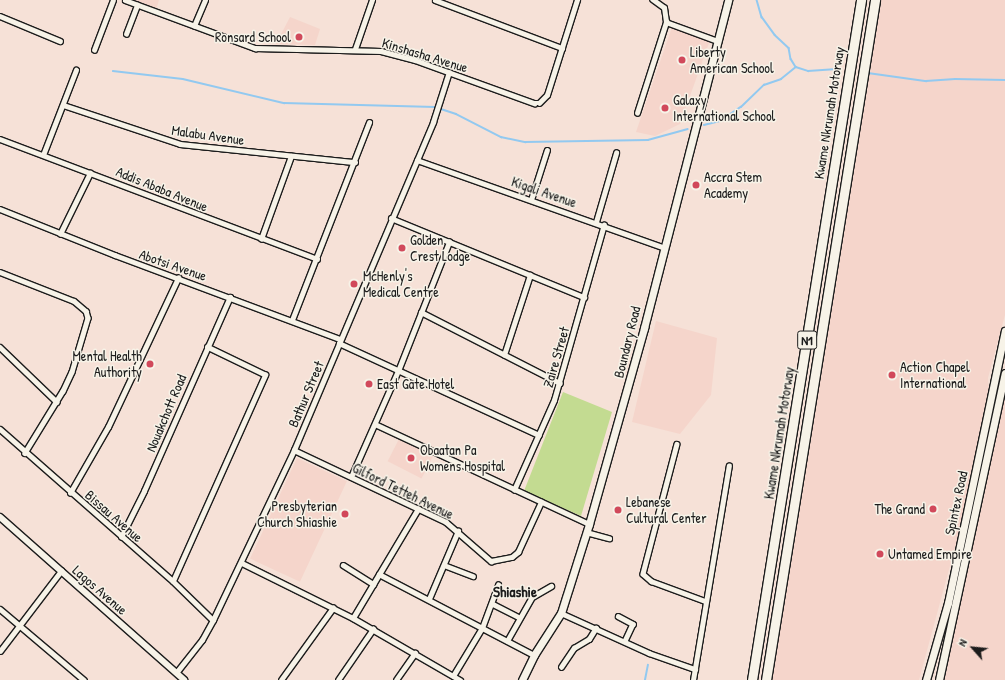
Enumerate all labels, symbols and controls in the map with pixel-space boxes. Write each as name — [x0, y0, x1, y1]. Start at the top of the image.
place label: Ronsard School — [215, 29, 291, 45]
marker: Ronsard School — [294, 32, 304, 42]
street label: Kinshasha Avenue — [380, 34, 470, 76]
place label: Liberty American School — [690, 44, 774, 76]
street label: Kwame Nkrumah Motorway — [810, 46, 848, 180]
marker: Liberty American School — [677, 55, 687, 65]
place label: Galaxy International School — [673, 92, 775, 124]
marker: Galaxy International School — [660, 103, 670, 113]
street label: Malabu Avenue — [171, 122, 245, 148]
street label: Addis Ababa Avenue — [114, 163, 210, 215]
place label: Accra Stem Academy — [704, 169, 762, 202]
street label: Kigali Avenue — [509, 173, 579, 211]
marker: Accra Stem Academy — [691, 180, 701, 190]
place label: Golden Crest Lodge — [410, 232, 470, 264]
marker: Golden Crest Lodge — [397, 243, 407, 253]
street label: Abotsi Avenue — [137, 246, 209, 284]
place label: McHenly's Medical Centre — [363, 268, 439, 300]
marker: McHenly's Medical Centre — [348, 278, 360, 290]
street label: Boundary Road — [610, 305, 644, 379]
street label: Zaire Street — [539, 325, 573, 389]
road number: N1 — [797, 329, 817, 351]
place label: Mental Health Authority — [72, 348, 142, 380]
street label: Bathur Street — [285, 358, 327, 430]
marker: Mental Health Authority — [145, 359, 155, 369]
place label: Action Chapel International — [900, 359, 970, 392]
street label: Kwame Nkrumah Motorway — [760, 366, 798, 500]
marker: Action Chapel International — [887, 370, 897, 380]
street label: Nouakchott Road — [142, 372, 190, 454]
place label: East Gate Hotel — [377, 376, 454, 392]
marker: East Gate Hotel — [364, 379, 374, 389]
place label: Obaatan Pa Womens Hospital — [420, 442, 505, 474]
marker: Obaatan Pa Womens Hospital — [405, 452, 417, 464]
street label: Gilford Tetteh Avenue — [350, 459, 456, 523]
street label: Spintex Road — [941, 470, 971, 536]
street label: Bissau Avenue — [82, 486, 146, 546]
place label: Lebanese Cultural Center — [626, 494, 707, 526]
place label: Presbyterian Church Shiashie — [257, 498, 337, 530]
place label: The Grand — [874, 501, 925, 517]
marker: The Grand — [928, 504, 938, 514]
marker: Lebanese Cultural Center — [613, 505, 623, 515]
marker: Presbyterian Church Shiashie — [340, 509, 350, 519]
place label: Untamed Empire — [888, 546, 972, 562]
marker: Untamed Empire — [875, 549, 885, 559]
street label: Lagos Avenue — [69, 562, 131, 618]
district label: Shiashie — [493, 583, 537, 601]
north arrow — [953, 628, 993, 668]
text: N — [955, 637, 970, 648]

